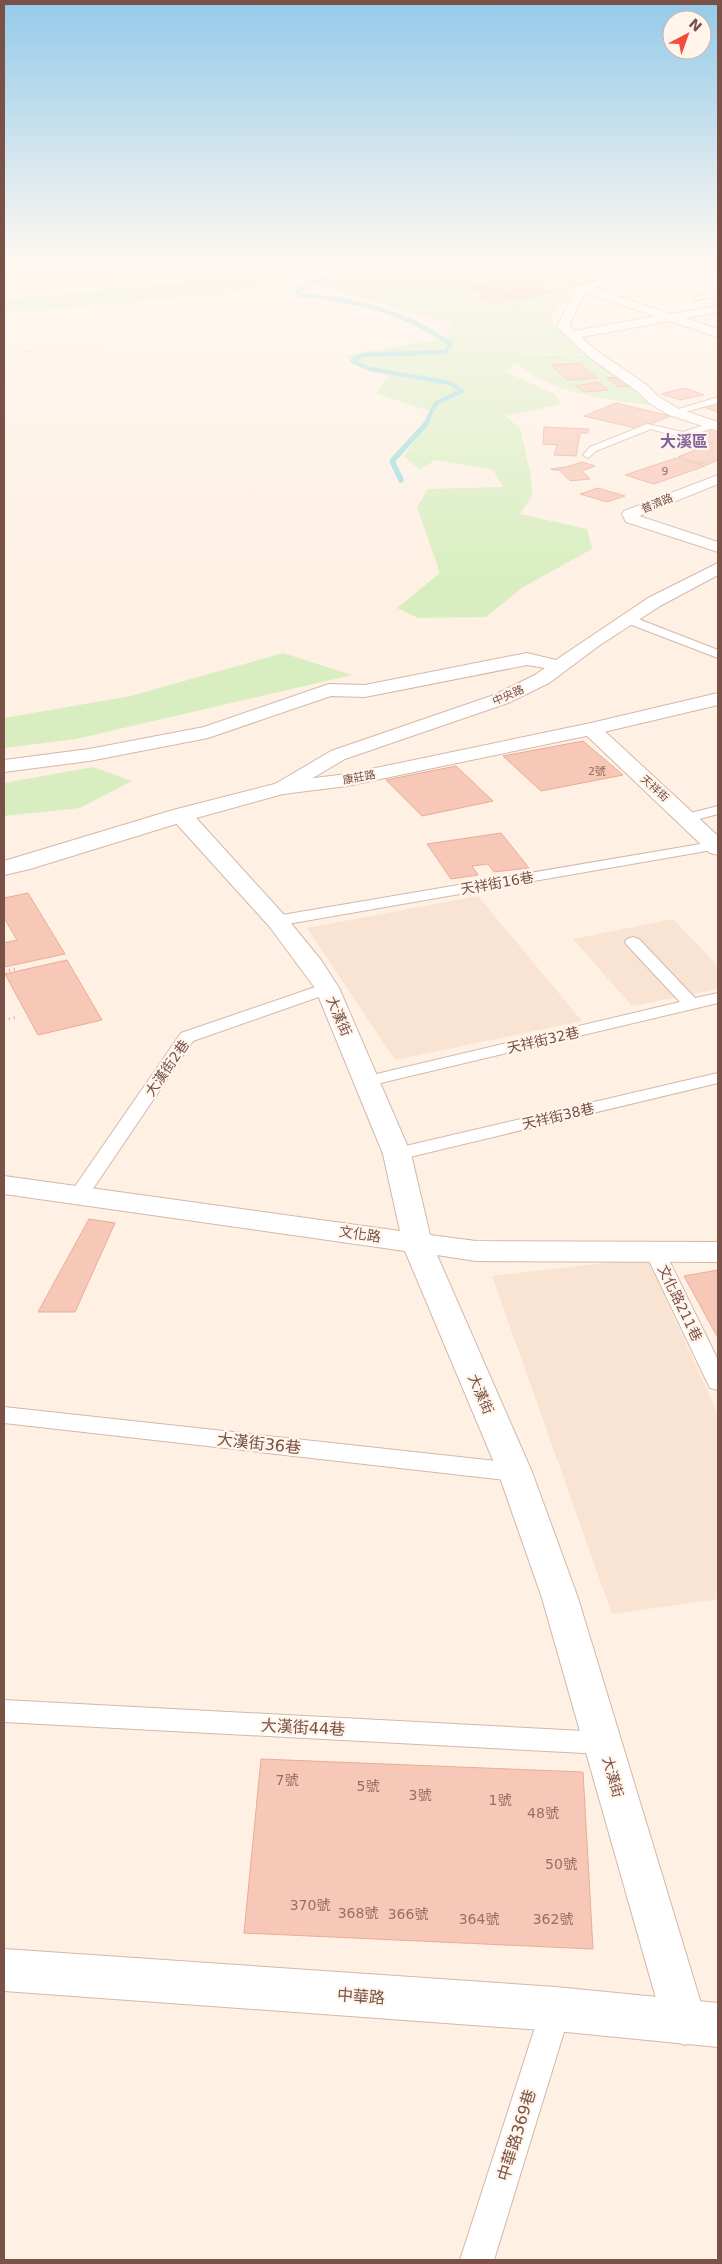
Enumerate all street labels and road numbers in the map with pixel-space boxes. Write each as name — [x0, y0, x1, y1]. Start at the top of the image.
street label: 普濟路 — [639, 491, 675, 516]
street label: 中央路 — [490, 683, 526, 708]
street label: 康莊路 — [342, 768, 377, 787]
street label: 天祥街 — [638, 773, 671, 804]
street label: 天祥街16巷 — [459, 869, 535, 897]
street label: 大漢街 — [323, 994, 355, 1038]
street label: 天祥街32巷 — [505, 1024, 581, 1056]
street label: 大漢街2巷 — [142, 1037, 192, 1099]
street label: 天祥街38巷 — [520, 1100, 596, 1132]
street label: 文化路 — [338, 1223, 382, 1245]
street label: 文化路211巷 — [655, 1262, 705, 1344]
street label: 大漢街 — [465, 1372, 497, 1416]
street label: 大漢街36巷 — [216, 1430, 302, 1457]
street label: 大漢街44巷 — [260, 1716, 346, 1739]
street label: 大漢街 — [600, 1755, 626, 1799]
street label: 中華路 — [336, 1985, 386, 2008]
street label: 中華路369巷 — [494, 2087, 539, 2183]

